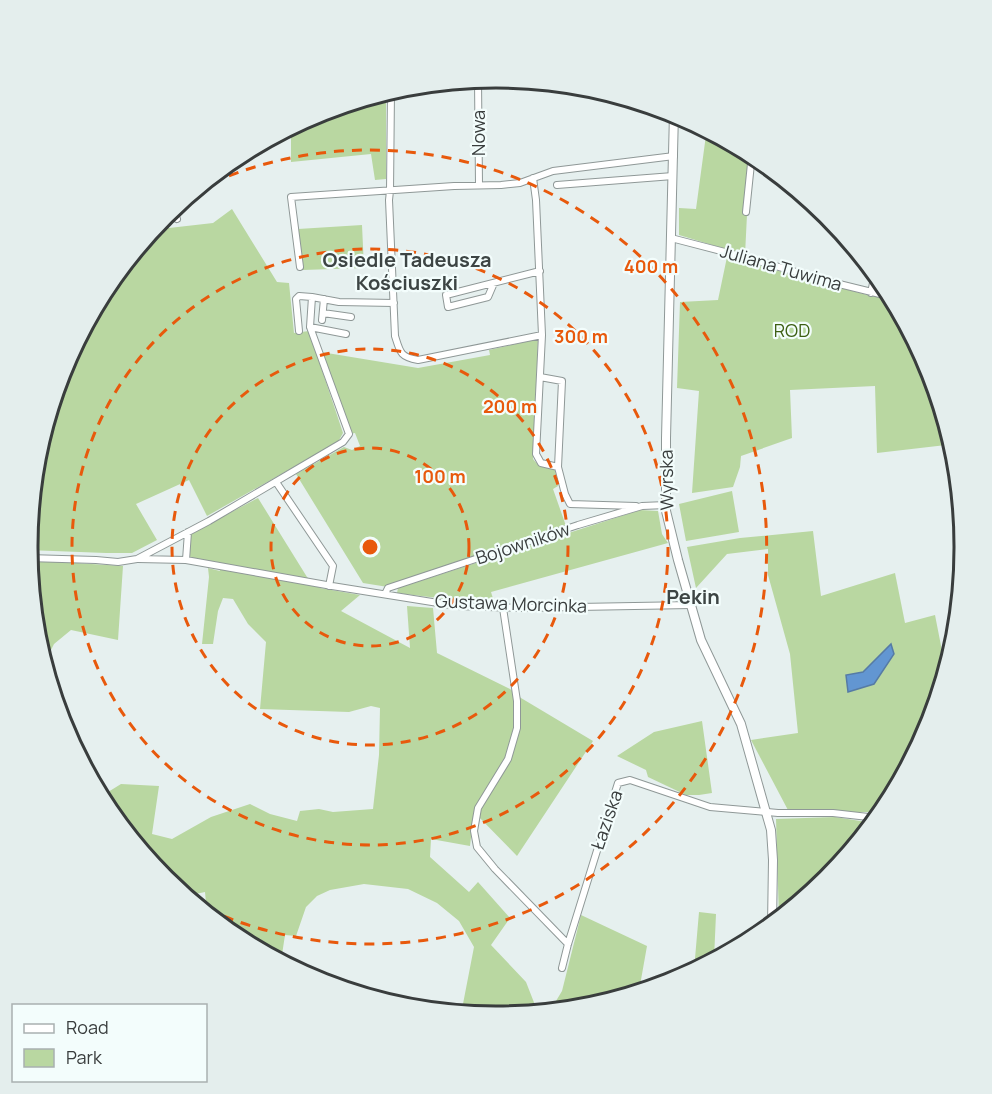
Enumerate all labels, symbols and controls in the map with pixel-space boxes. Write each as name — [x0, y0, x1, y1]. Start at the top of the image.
street label: Nowa — [466, 110, 490, 156]
street label: Juliana Tuwima — [718, 238, 845, 296]
district label: Osiedle Tadeusza Kościuszki — [322, 246, 492, 296]
text: 400 m — [624, 254, 678, 278]
park label: ROD — [774, 318, 810, 342]
text: 300 m — [554, 324, 608, 348]
text: 200 m — [483, 394, 537, 418]
street label: Wyrska — [653, 449, 679, 511]
text: 100 m — [414, 464, 466, 488]
street label: Bojowników — [472, 516, 573, 570]
centre of rings — [360, 537, 380, 557]
district label: Pekin — [666, 583, 720, 610]
street label: Gustawa Morcinka — [435, 588, 587, 618]
street label: Łaziska — [585, 787, 627, 853]
legend — [12, 1004, 207, 1082]
text: Road — [66, 1015, 109, 1039]
text: Park — [66, 1045, 103, 1069]

